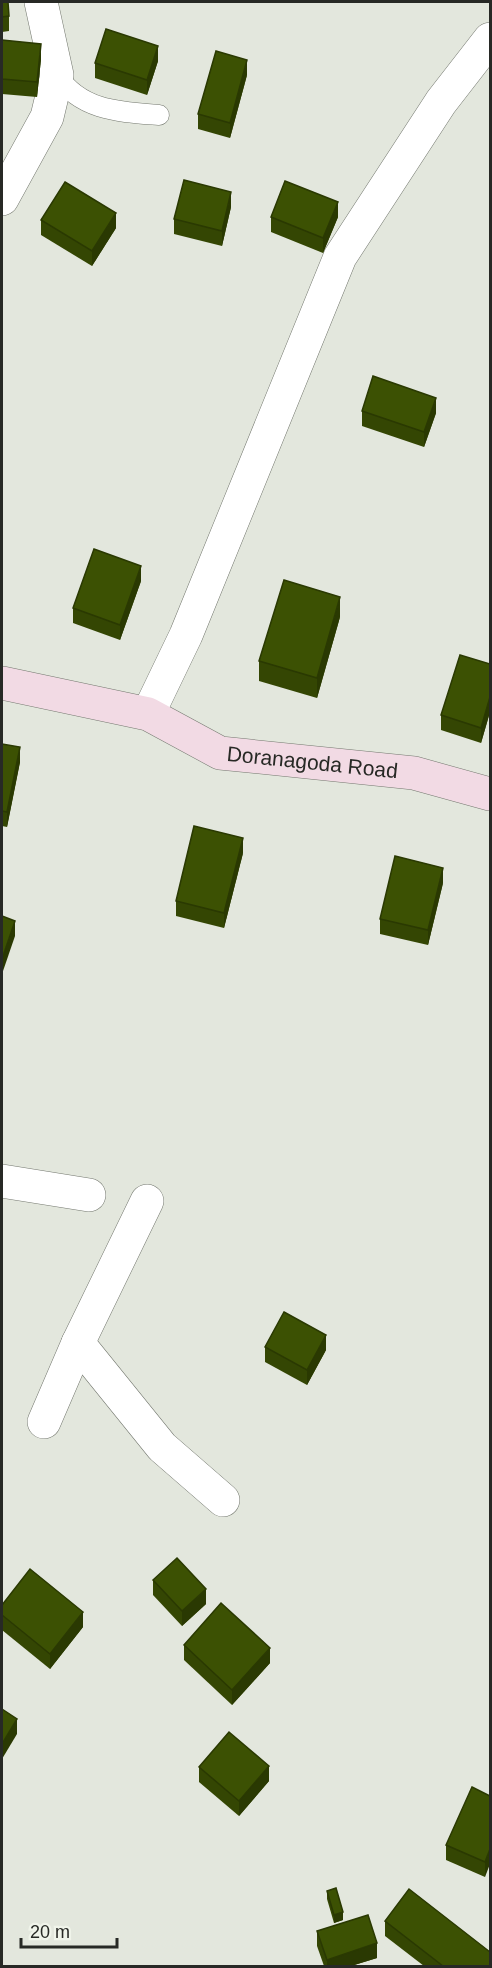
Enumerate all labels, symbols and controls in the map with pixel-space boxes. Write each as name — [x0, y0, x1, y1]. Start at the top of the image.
street label: Doranagoda Road — [226, 742, 399, 782]
scale bar — [21, 1911, 117, 1949]
text: 20 m — [30, 1922, 70, 1942]

